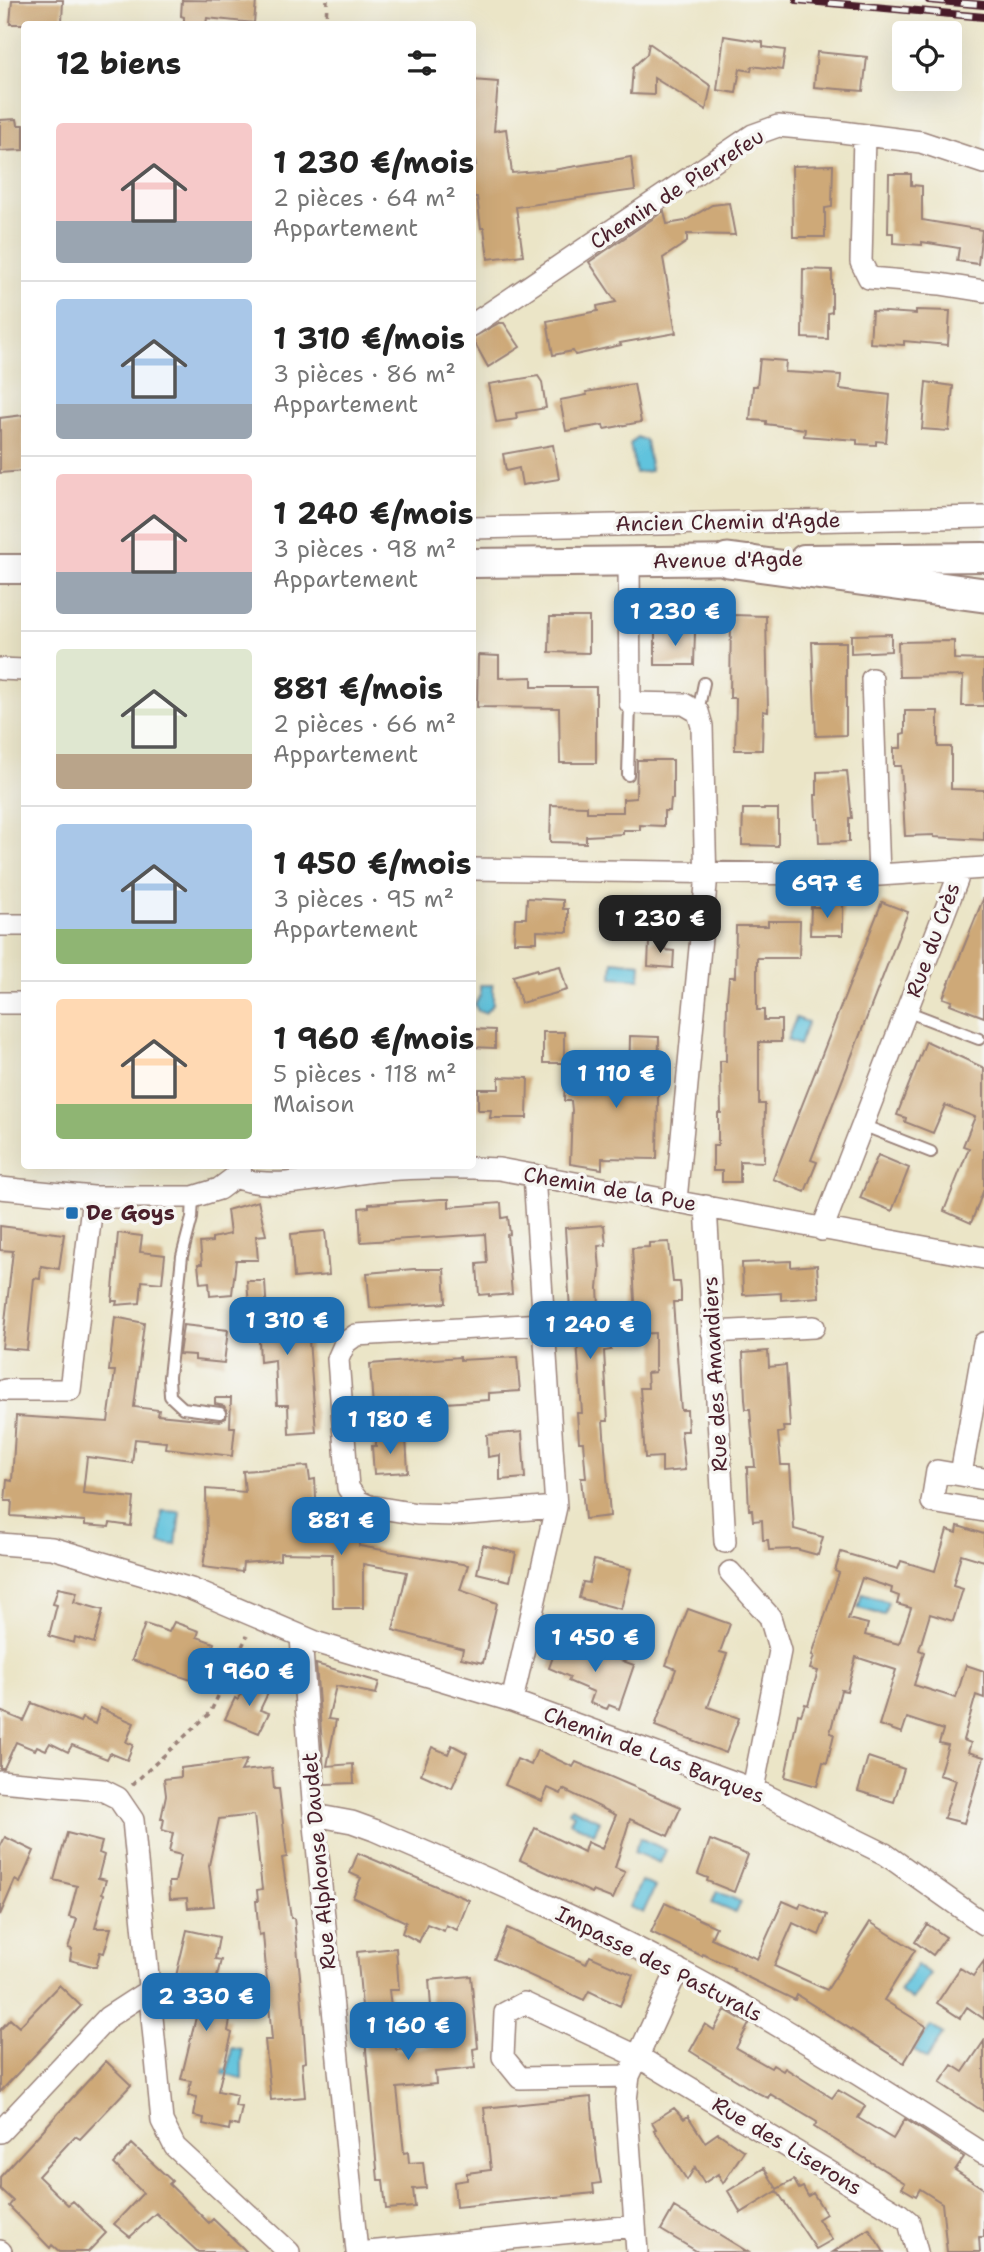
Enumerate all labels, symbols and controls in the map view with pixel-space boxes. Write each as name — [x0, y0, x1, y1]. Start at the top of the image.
map controls — [892, 21, 962, 91]
button: locate — [892, 21, 962, 91]
text: 12 biens — [56, 43, 181, 84]
icon: filters — [403, 44, 441, 82]
street label: Chemin de Pierrefeu — [585, 122, 769, 256]
text: 1 230 €/mois — [273, 142, 474, 183]
icon: home — [112, 151, 196, 235]
text: 2 pièces · 64 m² — [273, 183, 456, 213]
text: Appartement — [273, 213, 418, 243]
text: 1 310 €/mois — [273, 318, 465, 359]
icon: home — [112, 327, 196, 411]
text: 3 pièces · 86 m² — [273, 359, 456, 389]
text: Appartement — [273, 389, 418, 419]
text: 1 240 €/mois — [273, 493, 473, 534]
icon: home — [112, 502, 196, 586]
street label: Ancien Chemin d'Agde — [615, 506, 841, 538]
text: 3 pièces · 98 m² — [273, 534, 456, 564]
street label: Avenue d'Agde — [653, 545, 803, 575]
text: Appartement — [273, 564, 418, 594]
pin: 1 230 € — [610, 588, 740, 648]
text: 1 230 € — [630, 596, 720, 626]
text: 881 €/mois — [273, 668, 443, 709]
icon: home — [112, 677, 196, 761]
text: 2 pièces · 66 m² — [273, 709, 456, 739]
text: Appartement — [273, 739, 418, 769]
text: 1 450 €/mois — [273, 843, 471, 884]
icon: home — [112, 852, 196, 936]
pin: 697 € — [778, 860, 876, 920]
text: 697 € — [792, 868, 862, 898]
street label: Rue du Crès — [899, 879, 967, 1001]
text: 3 pièces · 95 m² — [273, 884, 454, 914]
pin: 1 230 € — [595, 895, 725, 955]
text: 1 230 € — [615, 903, 705, 933]
text: Appartement — [273, 914, 418, 944]
text: 1 960 €/mois — [273, 1018, 474, 1059]
icon: home — [112, 1027, 196, 1111]
pin: 1 110 € — [551, 1050, 681, 1110]
text: 1 110 € — [577, 1058, 655, 1088]
text: 5 pièces · 118 m² — [273, 1059, 457, 1089]
text: Maison — [273, 1089, 354, 1119]
street label: Chemin de la Pue — [521, 1160, 699, 1218]
place label: De Goys — [86, 1199, 175, 1227]
marker: De Goys — [64, 1205, 80, 1221]
street label: Rue des Amandiers — [696, 1275, 734, 1473]
pin: 1 310 € — [222, 1298, 352, 1357]
pin: 1 240 € — [525, 1302, 655, 1361]
text: 1 310 € — [245, 1305, 329, 1335]
text: 1 240 € — [545, 1309, 635, 1339]
pin: 1 180 € — [325, 1396, 455, 1456]
text: 1 180 € — [348, 1404, 432, 1434]
pin: 881 € — [292, 1498, 390, 1557]
text: 881 € — [308, 1505, 374, 1535]
pin: 1 450 € — [530, 1614, 660, 1674]
text: 1 450 € — [551, 1622, 639, 1652]
pin: 1 960 € — [184, 1648, 314, 1708]
text: 1 960 € — [204, 1656, 294, 1686]
street label: Chemin de Las Barques — [539, 1700, 769, 1810]
street label: Rue Alphonse Daudet — [296, 1751, 342, 1971]
street label: Impasse des Pasturals — [551, 1900, 767, 2028]
pin: 2 330 € — [141, 1974, 271, 2033]
text: 2 330 € — [158, 1981, 254, 2011]
pin: 1 160 € — [343, 2002, 473, 2062]
text: 1 160 € — [366, 2010, 450, 2040]
street label: Rue des Liserons — [707, 2090, 867, 2202]

